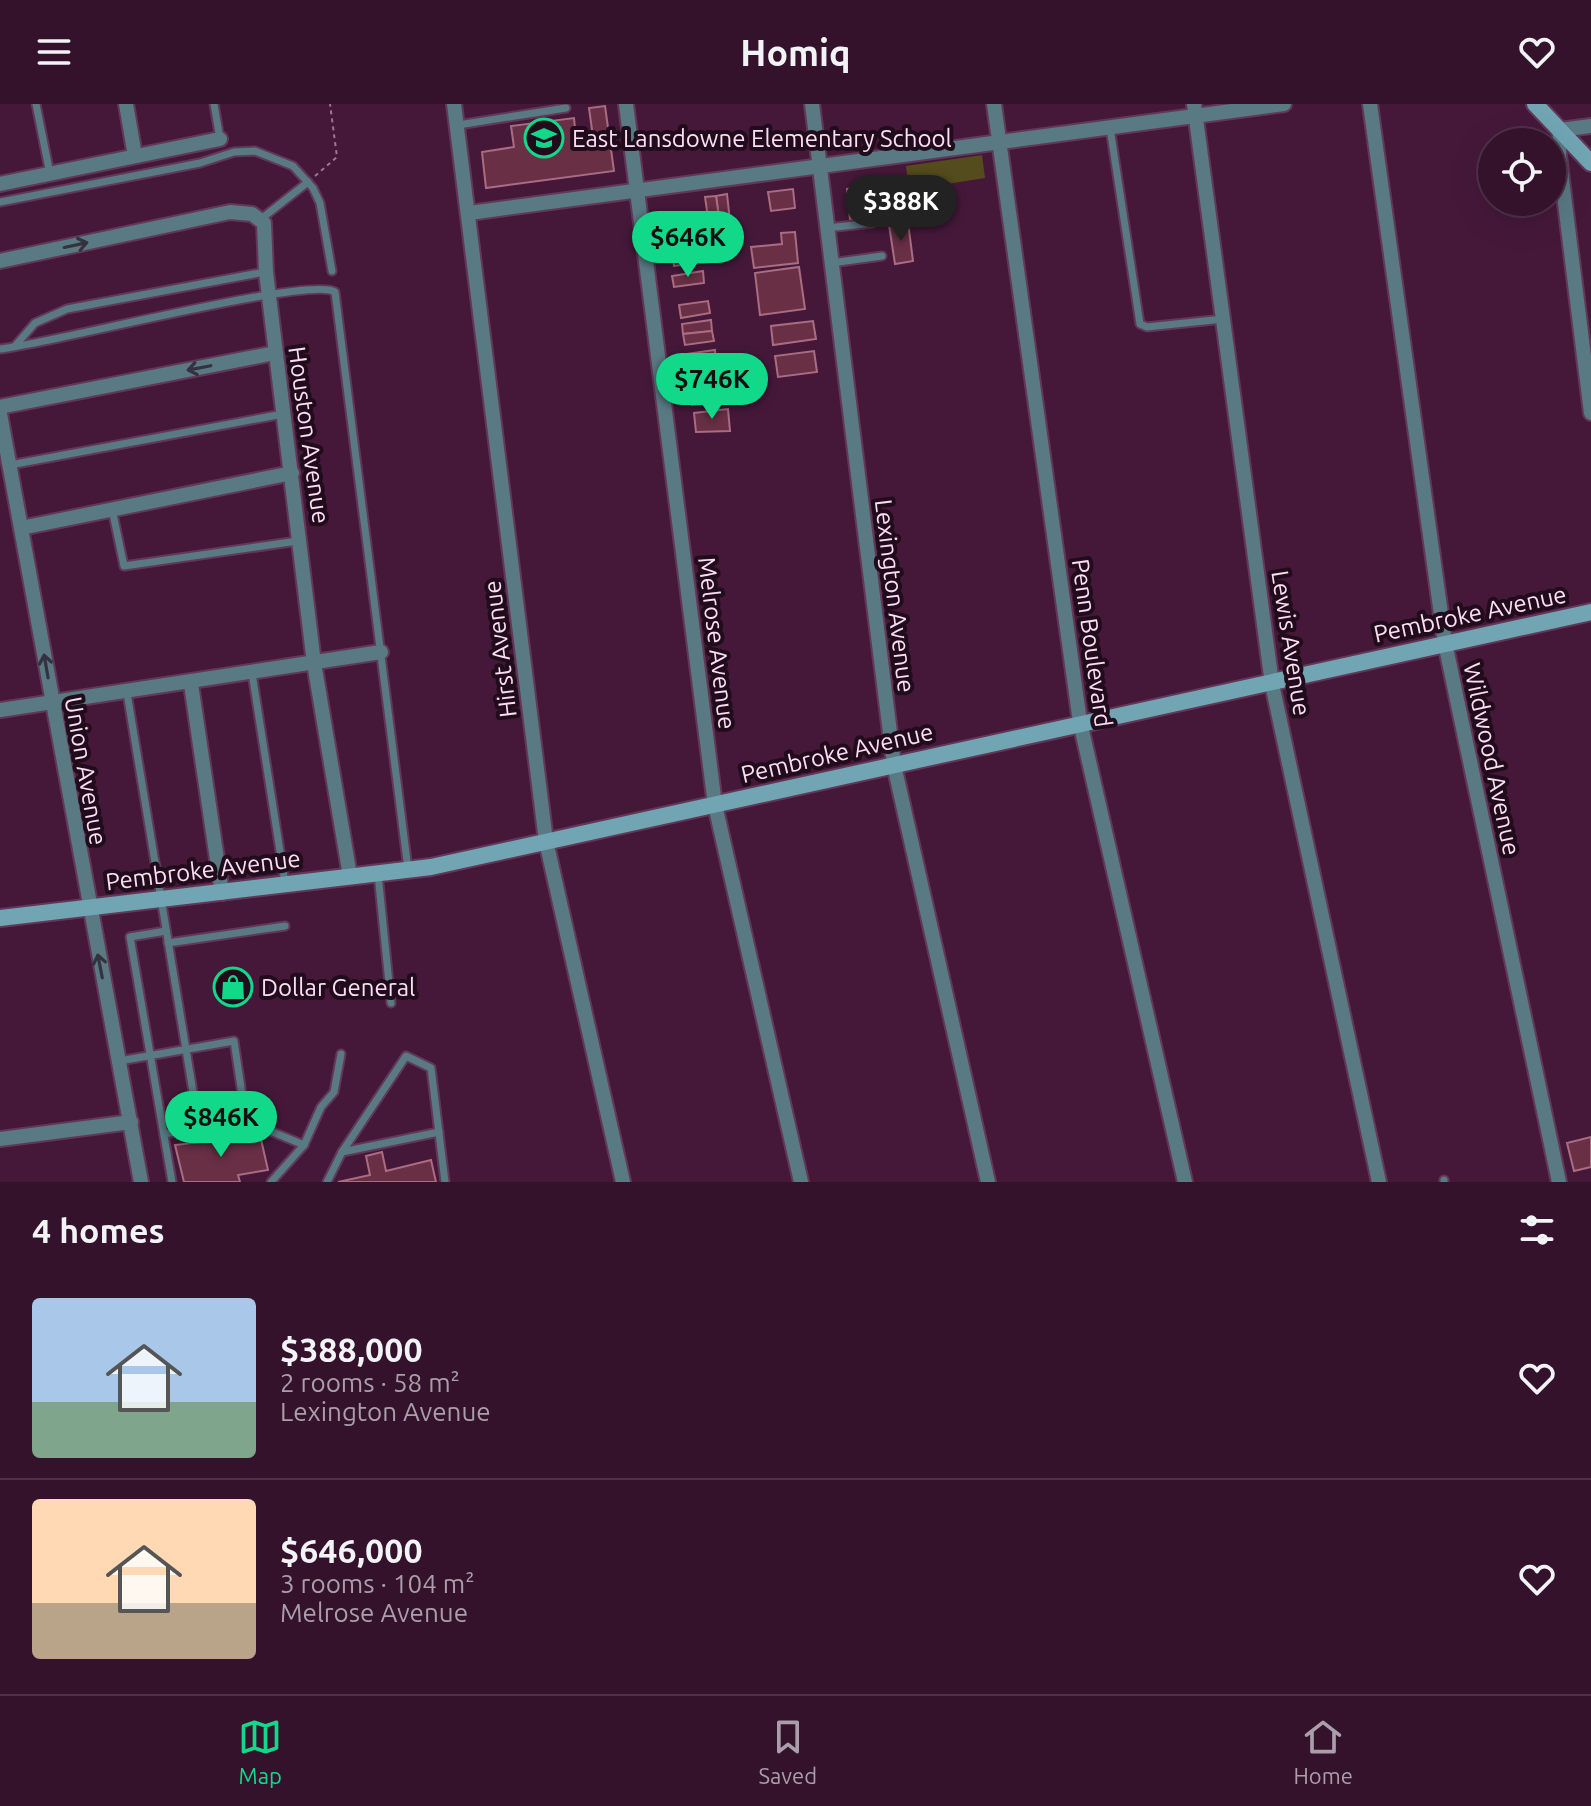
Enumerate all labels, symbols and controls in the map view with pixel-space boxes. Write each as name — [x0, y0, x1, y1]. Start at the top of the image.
icon: menu — [32, 30, 76, 74]
icon: heart — [1515, 30, 1559, 74]
text: Homiq — [740, 32, 851, 73]
school or university icon: East Lansdowne Elementary School — [523, 117, 565, 159]
place label: East Lansdowne Elementary School — [572, 125, 952, 152]
map controls — [1478, 128, 1566, 216]
button: locate — [1478, 128, 1566, 216]
pin: $388K — [845, 175, 957, 243]
text: $388K — [863, 186, 939, 215]
pin: $646K — [632, 211, 744, 279]
text: $646K — [650, 222, 726, 251]
one-way arrow — [63, 236, 89, 251]
street label: Houston Avenue — [283, 345, 335, 525]
pin: $746K — [656, 353, 768, 421]
one-way arrow — [187, 361, 212, 376]
text: $746K — [674, 364, 750, 393]
street label: Lexington Avenue — [870, 498, 920, 694]
street label: Melrose Avenue — [693, 555, 741, 731]
street label: Penn Boulevard — [1067, 557, 1117, 729]
street label: Lewis Avenue — [1266, 568, 1316, 718]
street label: Hirst Avenue — [478, 579, 522, 719]
street label: Pembroke Avenue — [1371, 580, 1569, 648]
one-way arrow — [37, 653, 52, 679]
street label: Wildwood Avenue — [1458, 660, 1526, 858]
street label: Union Avenue — [60, 695, 112, 847]
street label: Pembroke Avenue — [738, 718, 936, 788]
street label: Pembroke Avenue — [104, 845, 302, 895]
one-way arrow — [91, 954, 106, 979]
shop icon: Dollar General — [212, 966, 254, 1008]
place label: Dollar General — [261, 974, 415, 1001]
pin: $846K — [165, 1091, 277, 1159]
text: $846K — [183, 1102, 259, 1131]
icon: filters — [1515, 1208, 1559, 1252]
text: 4 homes — [32, 1211, 165, 1249]
icon: home — [96, 1330, 192, 1426]
text: $388,000 — [280, 1330, 423, 1368]
icon: heart — [1515, 1356, 1559, 1400]
text: 2 rooms · 58 m² — [280, 1368, 460, 1397]
text: Lexington Avenue — [280, 1397, 491, 1426]
icon: home — [96, 1531, 192, 1627]
text: $646,000 — [280, 1531, 423, 1569]
icon: heart — [1515, 1557, 1559, 1601]
text: 3 rooms · 104 m² — [280, 1569, 475, 1598]
text: Melrose Avenue — [280, 1598, 468, 1627]
tab: Map — [238, 1715, 282, 1788]
tab: Saved — [759, 1715, 817, 1788]
tab: Home — [1293, 1715, 1353, 1788]

